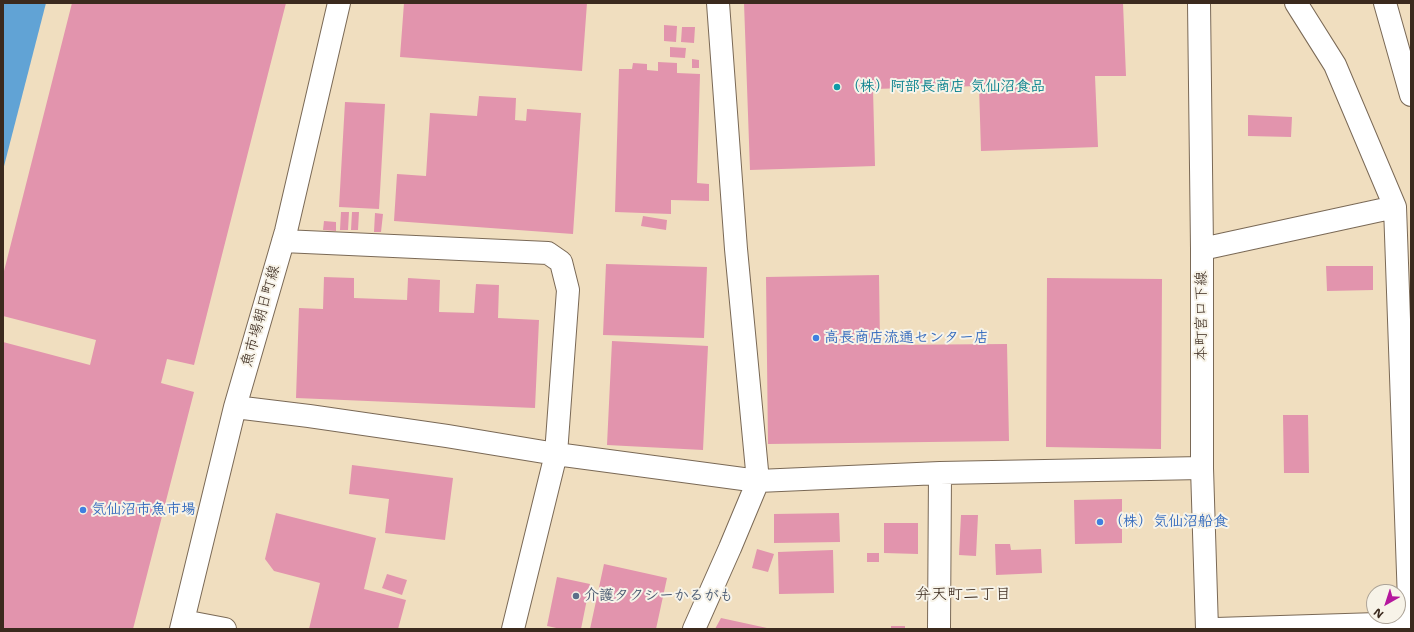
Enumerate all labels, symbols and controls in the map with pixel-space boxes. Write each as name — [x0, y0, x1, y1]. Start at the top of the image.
place label: （株）阿部長商店 気仙沼食品 — [845, 78, 1045, 96]
marker: （株）阿部長商店 気仙沼食品 — [832, 82, 842, 92]
street label: 魚市場朝日町線 — [238, 263, 284, 369]
street label: 本町宮口下線 — [1193, 271, 1211, 361]
place label: 高長商店流通センター店 — [824, 329, 989, 347]
marker: 高長商店流通センター店 — [811, 333, 821, 343]
place label: 気仙沼市魚市場 — [91, 501, 196, 519]
marker: 気仙沼市魚市場 — [78, 505, 88, 515]
place label: （株）気仙沼船食 — [1108, 513, 1228, 531]
marker: （株）気仙沼船食 — [1095, 517, 1105, 527]
north arrow — [1366, 584, 1406, 624]
district label: 弁天町二丁目 — [915, 585, 1011, 605]
place label: 介護タクシーかるがも — [584, 587, 734, 605]
marker: 介護タクシーかるがも — [571, 591, 581, 601]
text: N — [1371, 604, 1387, 622]

